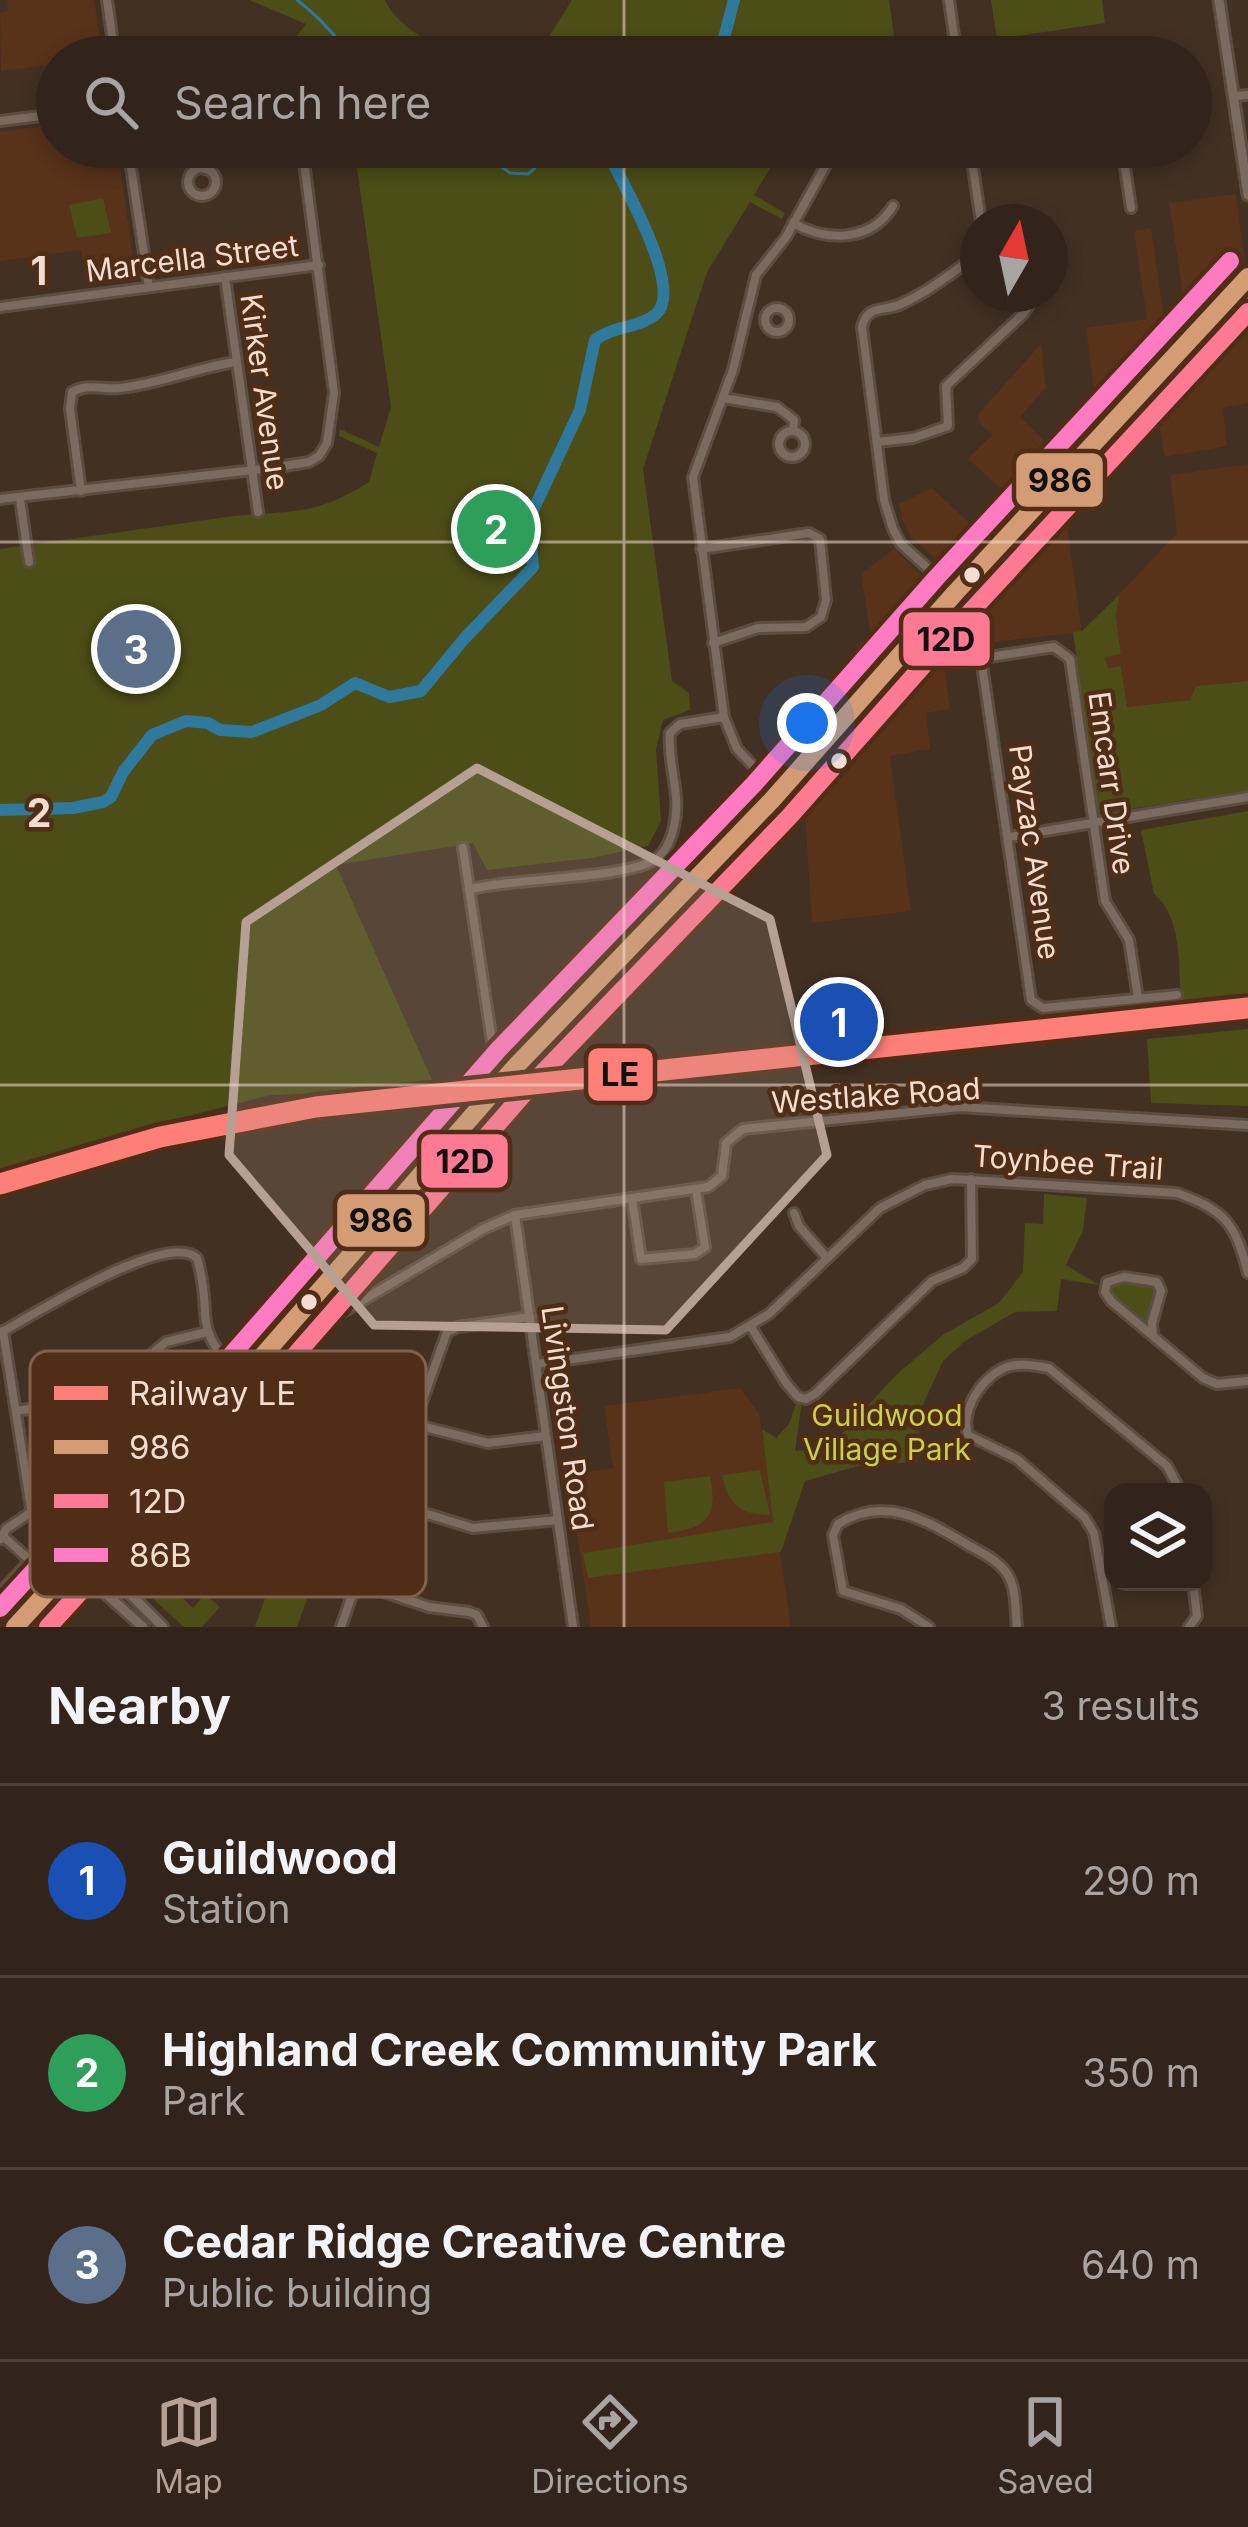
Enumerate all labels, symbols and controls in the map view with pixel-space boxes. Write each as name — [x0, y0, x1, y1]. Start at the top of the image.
search box — [36, 36, 1212, 168]
icon: search — [78, 69, 144, 135]
text: Search here — [174, 75, 431, 130]
north arrow — [960, 204, 1068, 312]
street label: Marcella Street — [84, 227, 300, 289]
text: 1 — [31, 247, 47, 294]
street label: Kirker Avenue — [233, 291, 297, 493]
line badge: 986 — [1014, 451, 1105, 509]
text: 986 — [1028, 460, 1092, 500]
pin: 2 — [457, 484, 535, 574]
unlabelled marker — [961, 564, 983, 586]
pin: 3 — [97, 604, 175, 694]
line badge: 12D — [901, 610, 992, 668]
text: 12D — [917, 619, 975, 659]
street label: Emcarr Drive — [1081, 689, 1143, 877]
your location — [777, 693, 837, 753]
street label: Payzac Avenue — [1002, 742, 1068, 962]
unlabelled marker — [828, 750, 850, 772]
text: 2 — [27, 789, 51, 836]
pin: 1 — [800, 977, 878, 1067]
line badge: LE — [586, 1046, 655, 1103]
text: LE — [601, 1054, 639, 1094]
street label: Westlake Road — [770, 1070, 982, 1120]
line badge: 12D — [419, 1132, 510, 1190]
street label: Toynbee Trail — [971, 1137, 1165, 1187]
text: 12D — [436, 1141, 494, 1181]
line badge: 986 — [335, 1192, 427, 1249]
text: 986 — [349, 1200, 413, 1240]
unlabelled marker — [298, 1291, 320, 1313]
street label: Livingston Road — [534, 1303, 602, 1533]
legend — [30, 1351, 426, 1597]
text: Railway LE — [129, 1373, 296, 1413]
park label: Guildwood Village Park — [803, 1397, 971, 1467]
text: 986 — [129, 1427, 190, 1467]
text: 12D — [129, 1481, 186, 1521]
map controls — [1104, 1483, 1212, 1591]
button: layers — [1104, 1483, 1212, 1591]
text: 86B — [129, 1535, 191, 1575]
text: Nearby — [48, 1675, 231, 1736]
text: 3 results — [1042, 1682, 1200, 1729]
text: Guildwood — [162, 1830, 398, 1885]
text: 1 — [79, 1857, 95, 1904]
text: 290 m — [1082, 1857, 1200, 1904]
text: Station — [162, 1885, 291, 1932]
text: Highland Creek Community Park — [162, 2022, 877, 2077]
text: 2 — [75, 2049, 99, 2096]
text: 350 m — [1082, 2049, 1200, 2096]
text: Park — [162, 2077, 246, 2124]
text: Cedar Ridge Creative Centre — [162, 2214, 786, 2269]
text: 3 — [74, 2241, 100, 2288]
text: 640 m — [1081, 2241, 1200, 2288]
text: Public building — [162, 2269, 432, 2316]
tab: Map — [154, 2389, 223, 2501]
tab: Directions — [531, 2389, 689, 2501]
tab: Saved — [997, 2389, 1094, 2501]

